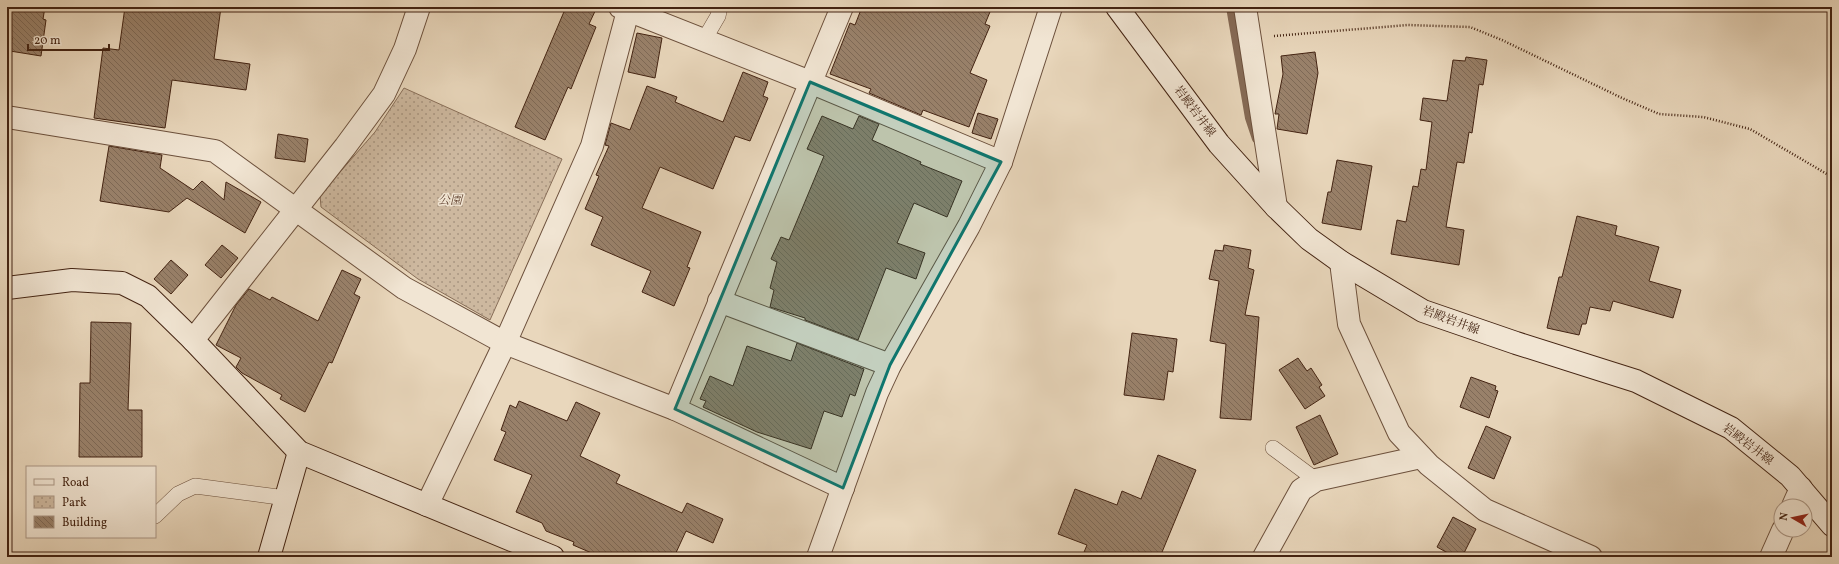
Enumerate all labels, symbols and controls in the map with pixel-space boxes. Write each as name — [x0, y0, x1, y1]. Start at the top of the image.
scale bar — [28, 26, 109, 52]
text: 20 m — [34, 33, 61, 49]
street label: 岩殿岩井線 — [1170, 83, 1219, 140]
park label: 公園 — [438, 193, 464, 209]
street label: 岩殿岩井線 — [1420, 303, 1482, 339]
street label: 岩殿岩井線 — [1719, 420, 1776, 469]
legend — [26, 466, 156, 538]
text: Road — [62, 475, 89, 491]
text: Park — [62, 495, 87, 511]
north arrow — [1773, 498, 1813, 538]
text: N — [1777, 512, 1793, 522]
text: Building — [62, 515, 107, 531]

